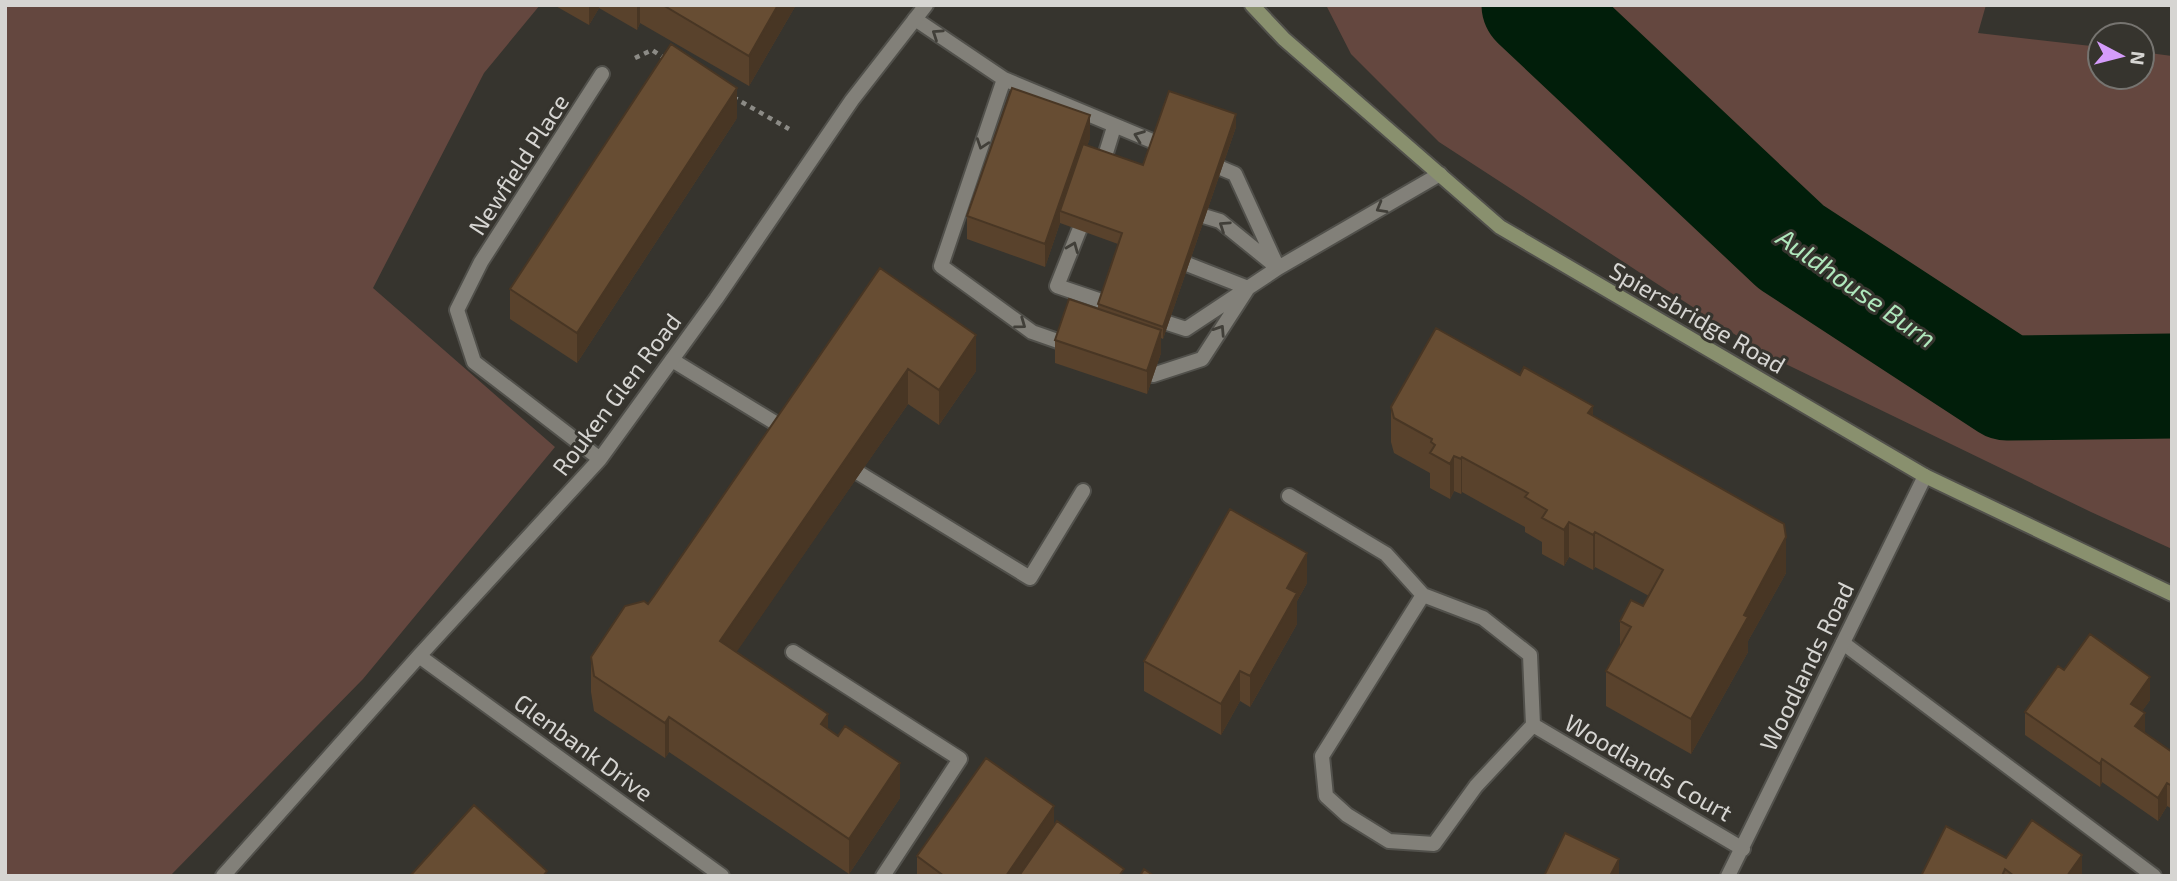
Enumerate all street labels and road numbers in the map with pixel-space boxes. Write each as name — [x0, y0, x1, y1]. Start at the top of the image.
street label: Newfield Place — [462, 88, 574, 240]
street label: Spiersbridge Road — [1605, 255, 1791, 379]
street label: Rouken Glen Road — [546, 307, 686, 481]
street label: Woodlands Road — [1753, 577, 1859, 755]
street label: Glenbank Drive — [509, 687, 659, 807]
street label: Woodlands Court — [1560, 707, 1738, 827]

